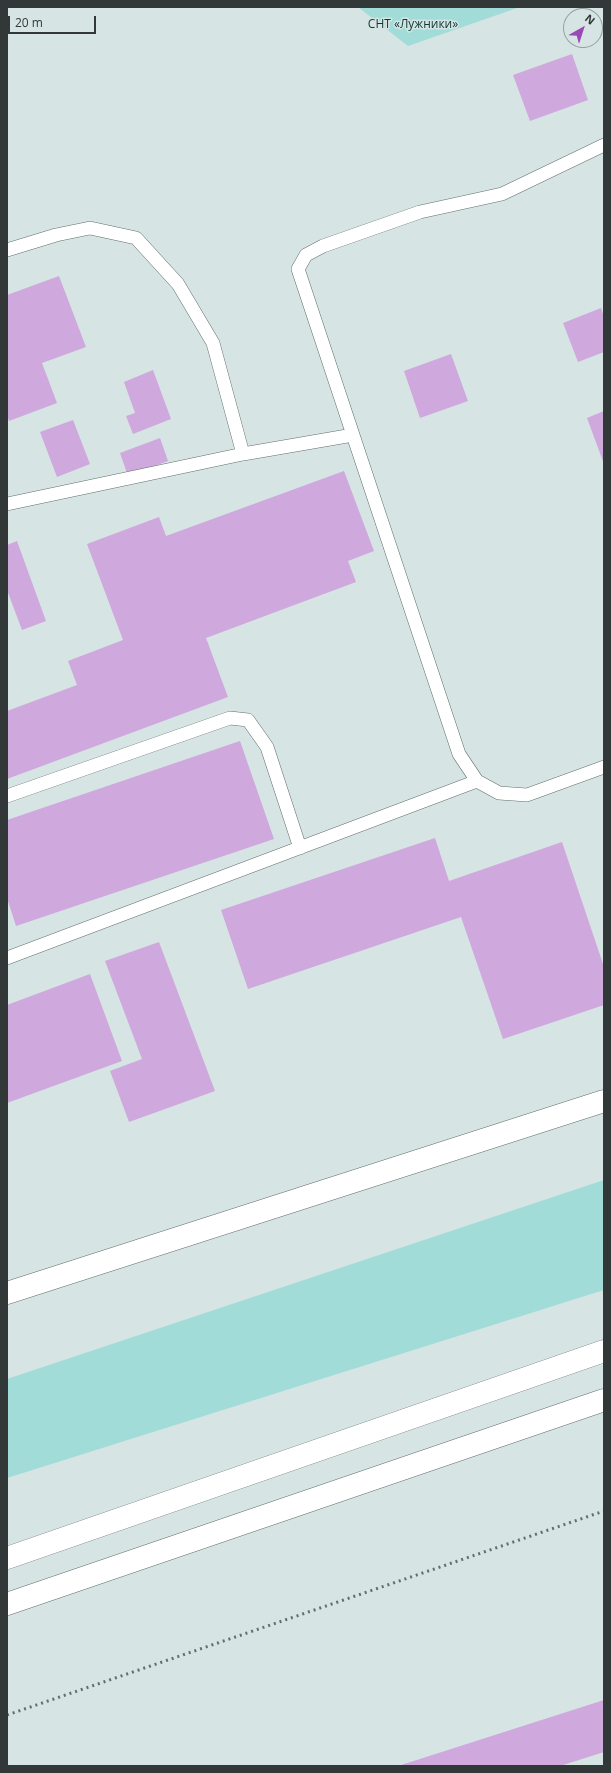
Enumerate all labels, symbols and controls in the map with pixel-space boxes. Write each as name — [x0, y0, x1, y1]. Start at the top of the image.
scale bar — [10, 8, 98, 34]
north arrow — [563, 8, 603, 48]
text: N — [582, 10, 598, 28]
text: 20 m — [15, 14, 43, 31]
park label: СНТ «Лужники» — [368, 18, 458, 32]

